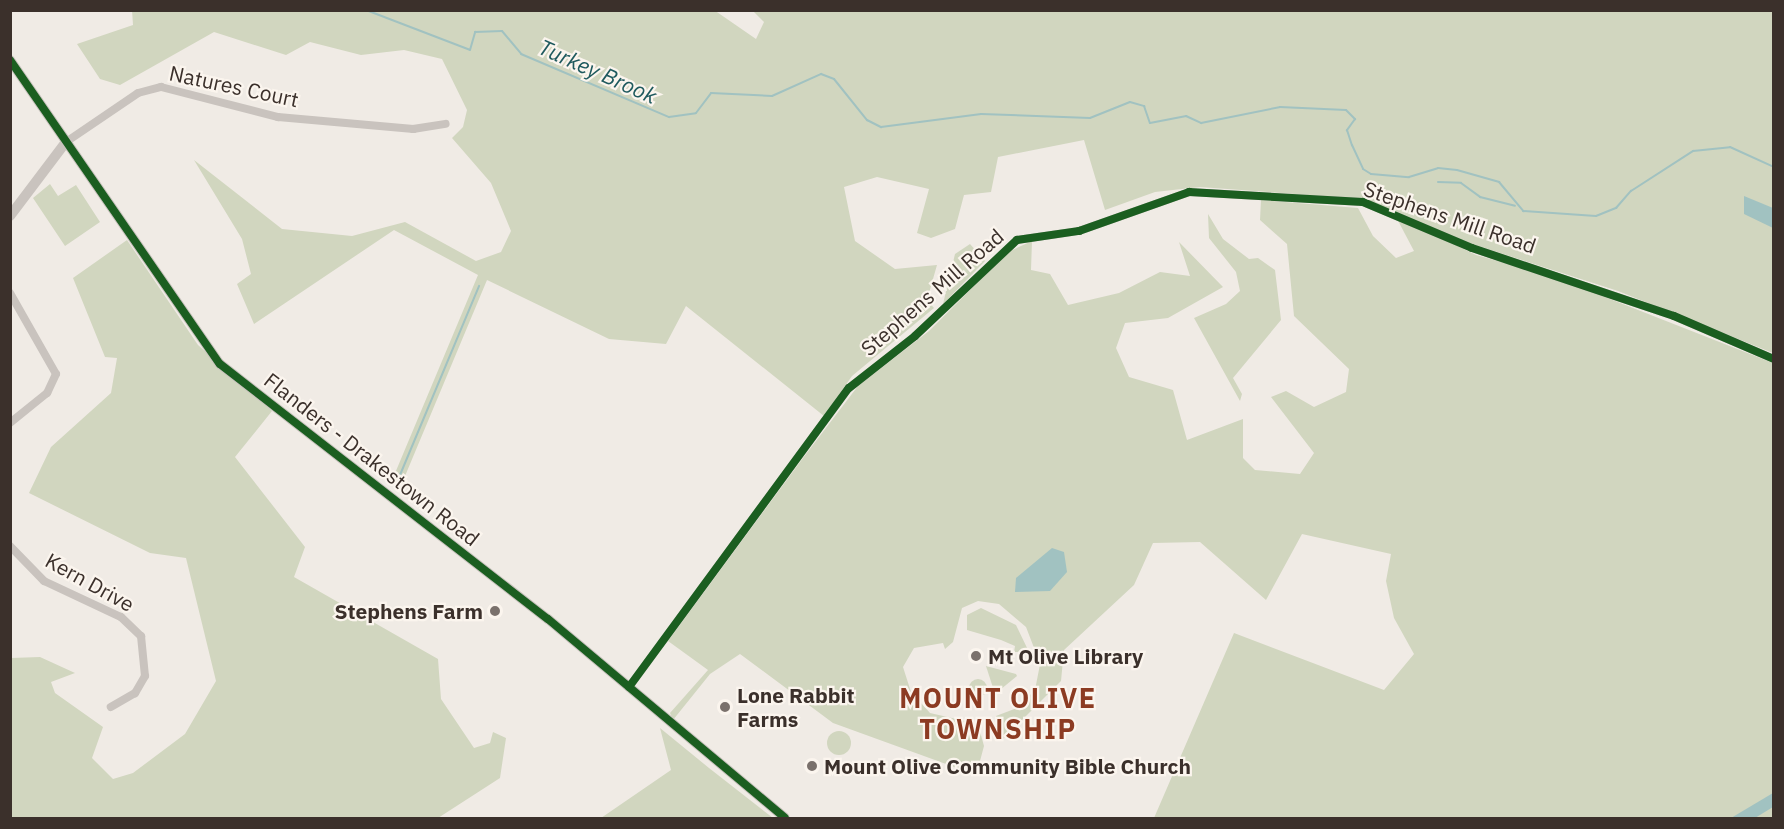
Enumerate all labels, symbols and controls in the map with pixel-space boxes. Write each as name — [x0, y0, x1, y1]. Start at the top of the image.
water label: Turkey Brook — [535, 33, 661, 109]
street label: Natures Court — [167, 60, 301, 112]
street label: Stephens Mill Road — [1361, 176, 1539, 258]
street label: Stephens Mill Road — [856, 223, 1008, 361]
street label: Flanders - Drakestown Road — [259, 367, 485, 551]
street label: Kern Drive — [41, 547, 139, 617]
place label: Stephens Farm — [334, 598, 483, 624]
marker: Stephens Farm — [488, 604, 502, 618]
place label: Mt Olive Library — [988, 643, 1143, 669]
marker: Mt Olive Library — [969, 649, 983, 663]
district label: MOUNT OLIVE TOWNSHIP — [899, 681, 1097, 744]
place label: Lone Rabbit Farms — [737, 682, 855, 732]
marker: Lone Rabbit Farms — [718, 700, 732, 714]
place label: Mount Olive Community Bible Church — [824, 753, 1191, 779]
marker: Mount Olive Community Bible Church — [805, 759, 819, 773]

